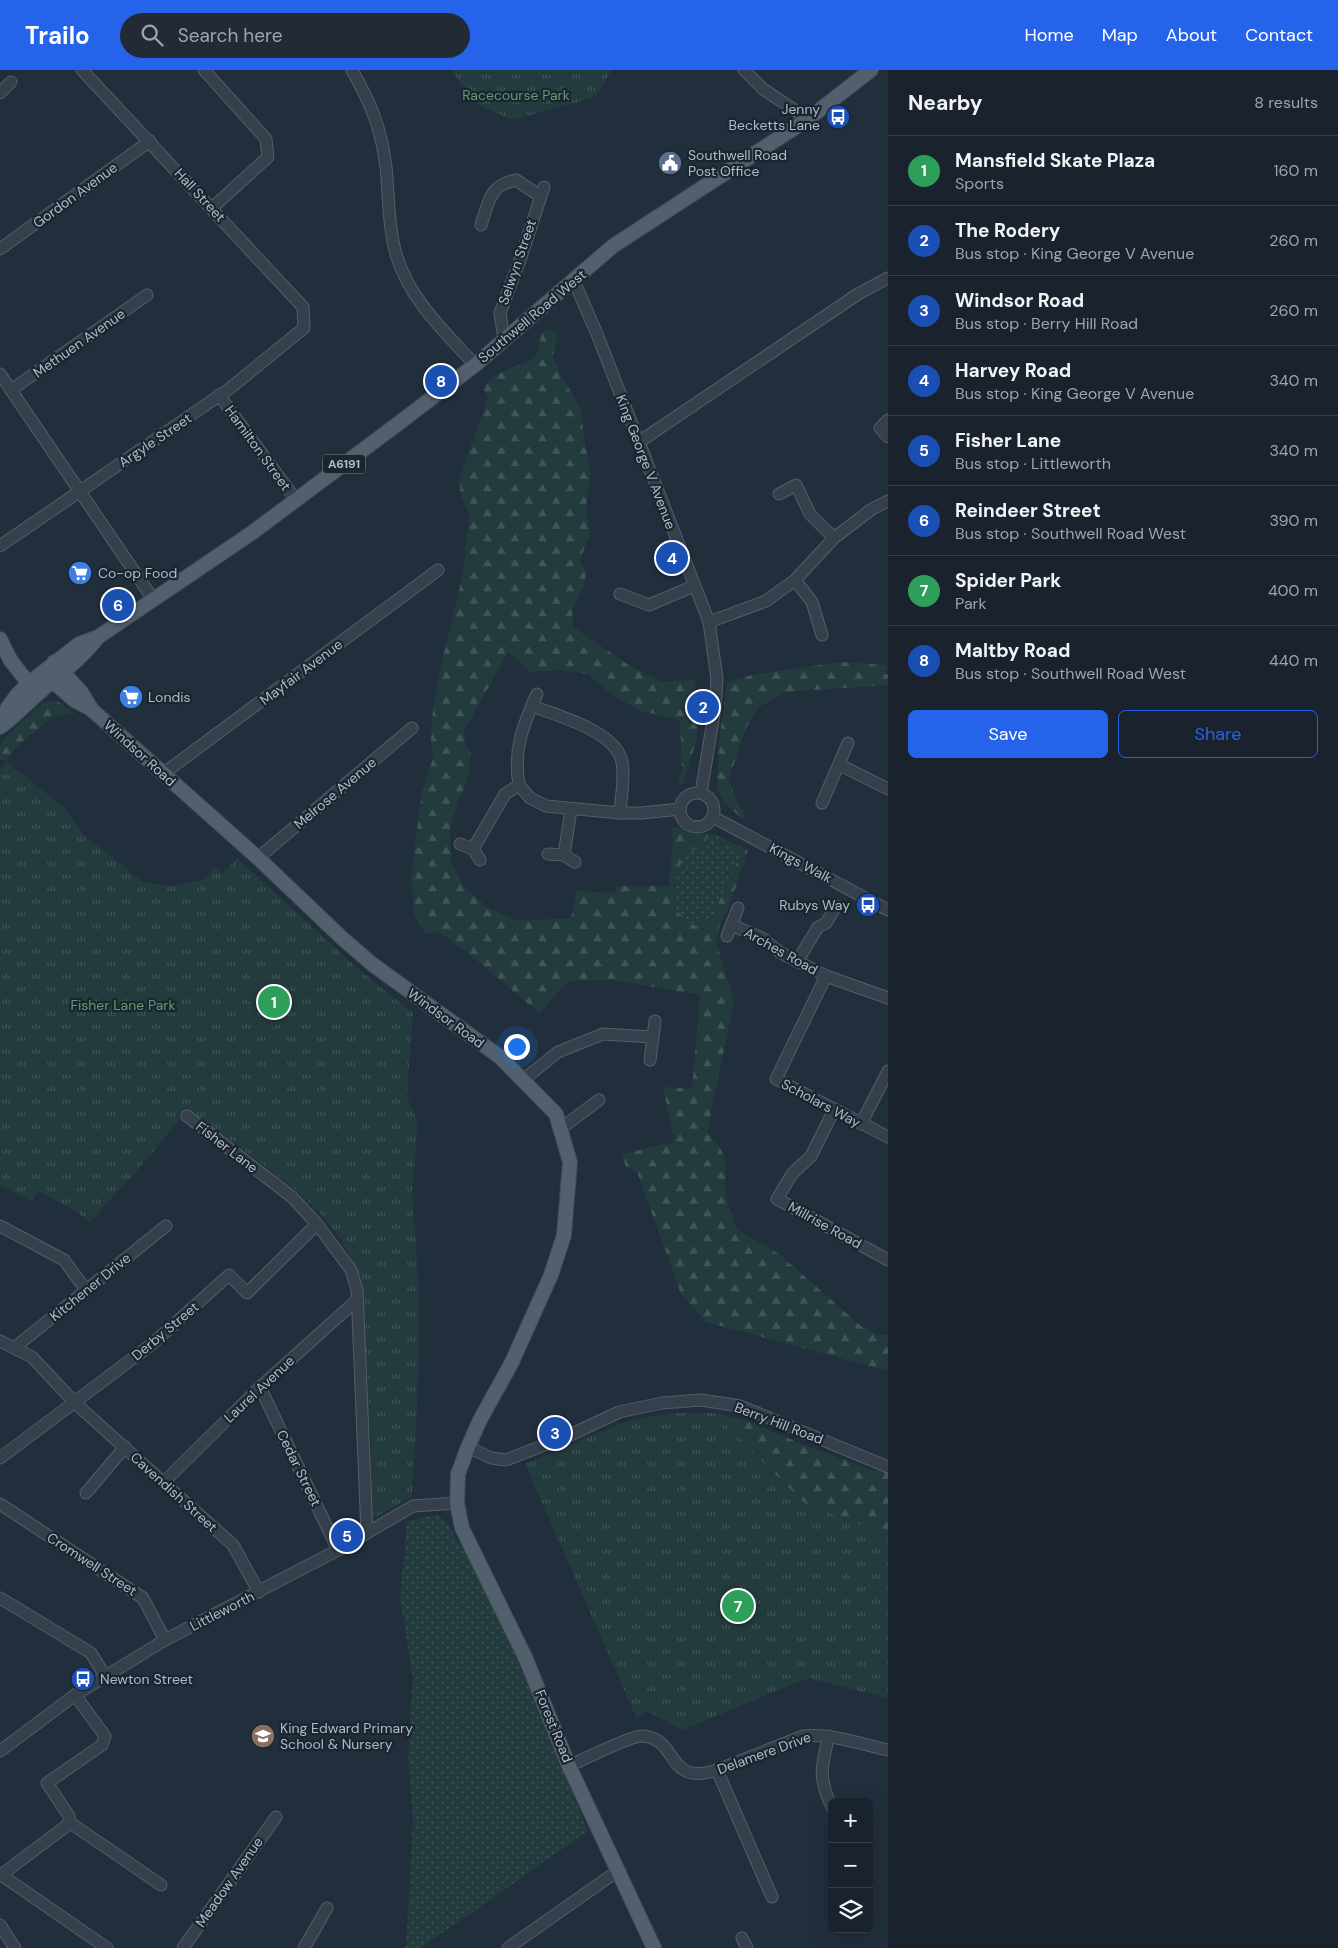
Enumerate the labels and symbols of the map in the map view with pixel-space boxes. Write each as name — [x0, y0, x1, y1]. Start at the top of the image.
park label: Racecourse Park — [462, 86, 570, 104]
place label: Jenny Becketts Lane — [729, 100, 820, 134]
bus stop icon: Jenny Becketts Lane — [825, 104, 851, 130]
place label: Southwell Road Post Office — [688, 146, 787, 180]
public building icon: Southwell Road Post Office — [657, 150, 683, 176]
street label: Gordon Avenue — [29, 158, 121, 232]
street label: Hall Street — [171, 164, 229, 226]
street label: Selwyn Street — [494, 217, 540, 307]
street label: Southwell Road West — [474, 266, 590, 366]
street label: Methuen Avenue — [29, 305, 129, 381]
pin: 8 — [425, 362, 457, 400]
street label: King George V Avenue — [612, 392, 680, 532]
street label: Hamilton Street — [221, 402, 295, 494]
street label: Argyle Street — [115, 409, 195, 471]
road number: A6191 — [323, 454, 365, 474]
pin: 4 — [656, 539, 688, 577]
supermarket icon: Co-op Food — [67, 560, 93, 586]
place label: Co-op Food — [98, 564, 177, 582]
pin: 6 — [102, 586, 134, 624]
street label: Mayfair Avenue — [256, 635, 346, 709]
supermarket icon: Londis — [118, 684, 144, 710]
place label: Londis — [148, 688, 191, 706]
pin: 2 — [687, 688, 719, 726]
street label: Windsor Road — [100, 716, 180, 790]
street label: Melrose Avenue — [290, 753, 380, 833]
street label: Kings Walk — [766, 839, 836, 887]
bus stop icon: Rubys Way — [855, 892, 881, 918]
place label: Rubys Way — [779, 896, 850, 914]
street label: Arches Road — [741, 923, 821, 979]
pin: 1 — [258, 983, 290, 1021]
street label: Windsor Road — [404, 984, 488, 1052]
park label: Fisher Lane Park — [70, 996, 176, 1014]
your location — [504, 1034, 530, 1060]
street label: Scholars Way — [778, 1075, 864, 1132]
street label: Fisher Lane — [192, 1117, 262, 1177]
street label: Millrise Road — [785, 1197, 865, 1253]
street label: Kitchener Drive — [46, 1249, 134, 1325]
street label: Derby Street — [128, 1298, 202, 1364]
street label: Laurel Avenue — [220, 1352, 298, 1426]
street label: Berry Hill Road — [732, 1398, 826, 1448]
pin: 3 — [539, 1414, 571, 1452]
street label: Cedar Street — [273, 1427, 325, 1509]
street label: Cavendish Street — [127, 1448, 221, 1536]
pin: 5 — [331, 1517, 363, 1555]
street label: Cromwell Street — [44, 1528, 140, 1600]
street label: Littleworth — [187, 1587, 257, 1635]
pin: 7 — [722, 1587, 754, 1625]
bus stop icon: Newton Street — [70, 1666, 96, 1692]
place label: Newton Street — [100, 1670, 193, 1688]
street label: Forest Road — [531, 1687, 577, 1765]
place label: King Edward Primary School & Nursery — [280, 1719, 413, 1753]
school or university icon: King Edward Primary School & Nursery — [250, 1723, 276, 1749]
street label: Delamere Drive — [715, 1728, 813, 1778]
street label: Meadow Avenue — [191, 1833, 267, 1931]

